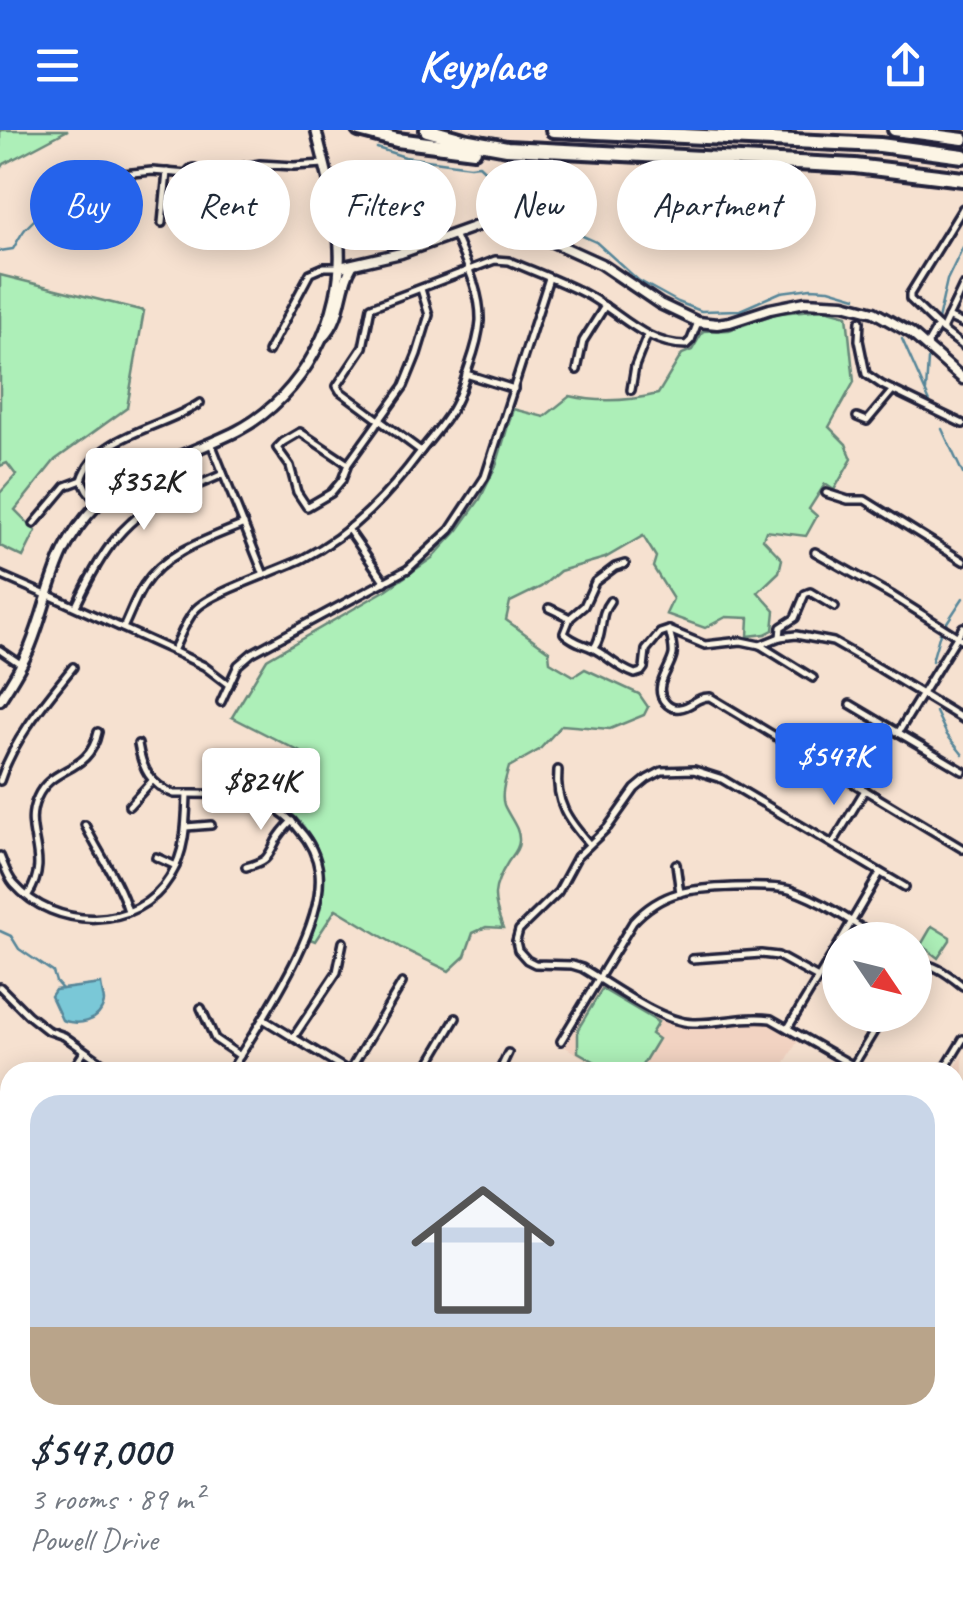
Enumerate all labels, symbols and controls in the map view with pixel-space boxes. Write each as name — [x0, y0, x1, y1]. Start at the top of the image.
text: Keyplace — [418, 37, 545, 94]
icon: menu — [30, 38, 85, 93]
icon: share — [878, 38, 933, 93]
chip: Buy — [30, 160, 143, 250]
chip: Rent — [163, 160, 290, 250]
chip: Filters — [310, 160, 456, 250]
chip: New — [476, 160, 597, 250]
chip: Apartment — [617, 160, 816, 250]
pin: $352K — [74, 448, 214, 533]
text: $352K — [107, 460, 181, 501]
pin: $547K — [764, 723, 904, 808]
text: $547K — [797, 735, 871, 776]
pin: $824K — [191, 748, 331, 833]
text: $824K — [224, 760, 298, 801]
north arrow — [822, 922, 932, 1032]
map controls — [822, 922, 932, 1032]
icon: home — [393, 1160, 573, 1340]
text: $547,000 — [30, 1425, 170, 1478]
text: 3 rooms · 89 m² — [30, 1478, 203, 1519]
text: Powell Drive — [30, 1519, 158, 1560]

